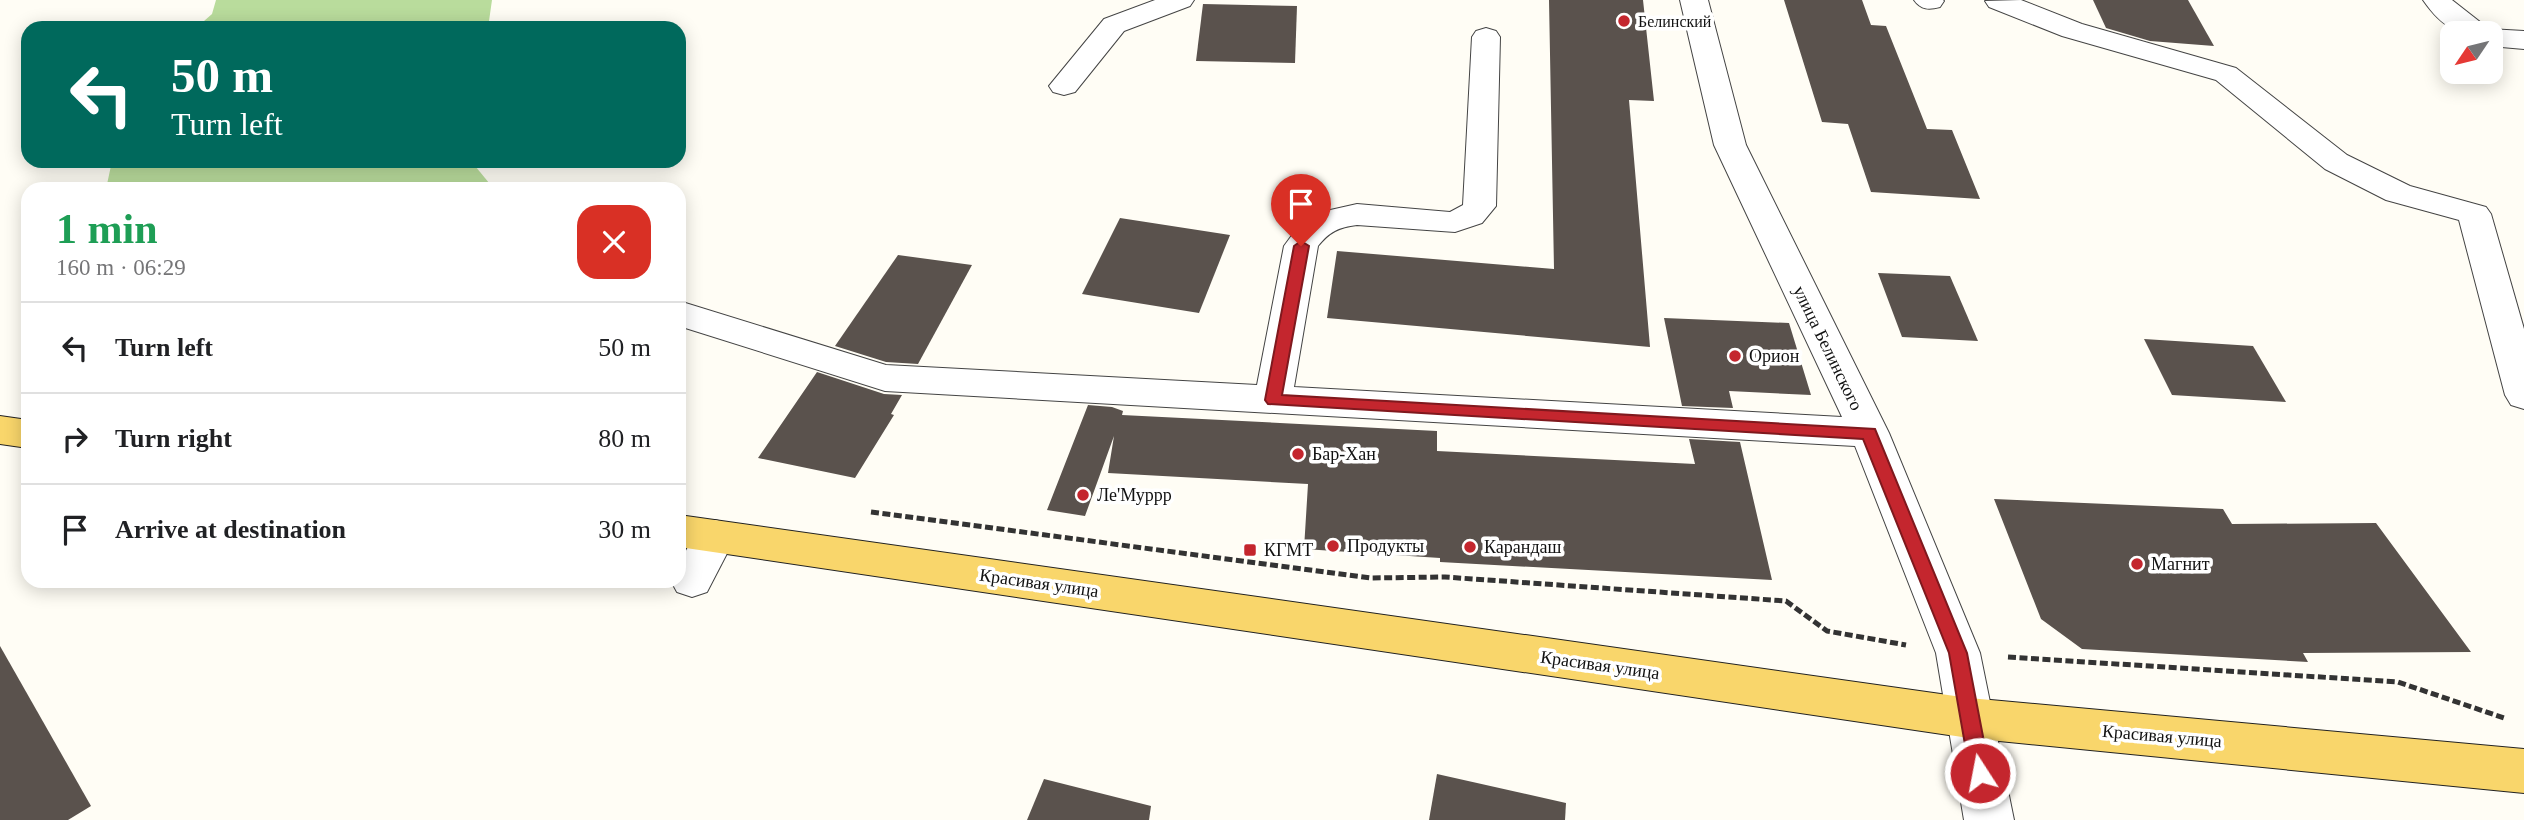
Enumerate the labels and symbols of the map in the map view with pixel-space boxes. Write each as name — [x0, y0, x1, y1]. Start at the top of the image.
marker: Белинский — [1616, 13, 1632, 29]
place label: Белинский — [1638, 13, 1712, 30]
north arrow — [2440, 21, 2502, 84]
pin — [1271, 174, 1331, 246]
street label: улица Белинского — [1789, 282, 1867, 414]
place label: Орион — [1749, 346, 1800, 366]
marker: Орион — [1727, 348, 1743, 364]
place label: Бар-Хан — [1312, 444, 1376, 464]
marker: Бар-Хан — [1290, 446, 1306, 462]
place label: Ле'Муррр — [1097, 485, 1172, 505]
marker: Ле'Муррр — [1075, 487, 1091, 503]
place label: Продукты — [1347, 536, 1424, 556]
place label: Карандаш — [1484, 537, 1562, 557]
marker: Продукты — [1325, 538, 1341, 554]
marker: Карандаш — [1462, 539, 1478, 555]
place label: КГМТ — [1264, 540, 1313, 560]
marker: КГМТ — [1242, 542, 1258, 558]
place label: Магнит — [2151, 554, 2210, 574]
marker: Магнит — [2129, 556, 2145, 572]
street label: Красивая улица — [978, 565, 1100, 601]
street label: Красивая улица — [1539, 647, 1661, 683]
street label: Красивая улица — [2101, 721, 2223, 751]
position arrow — [1943, 736, 2017, 810]

